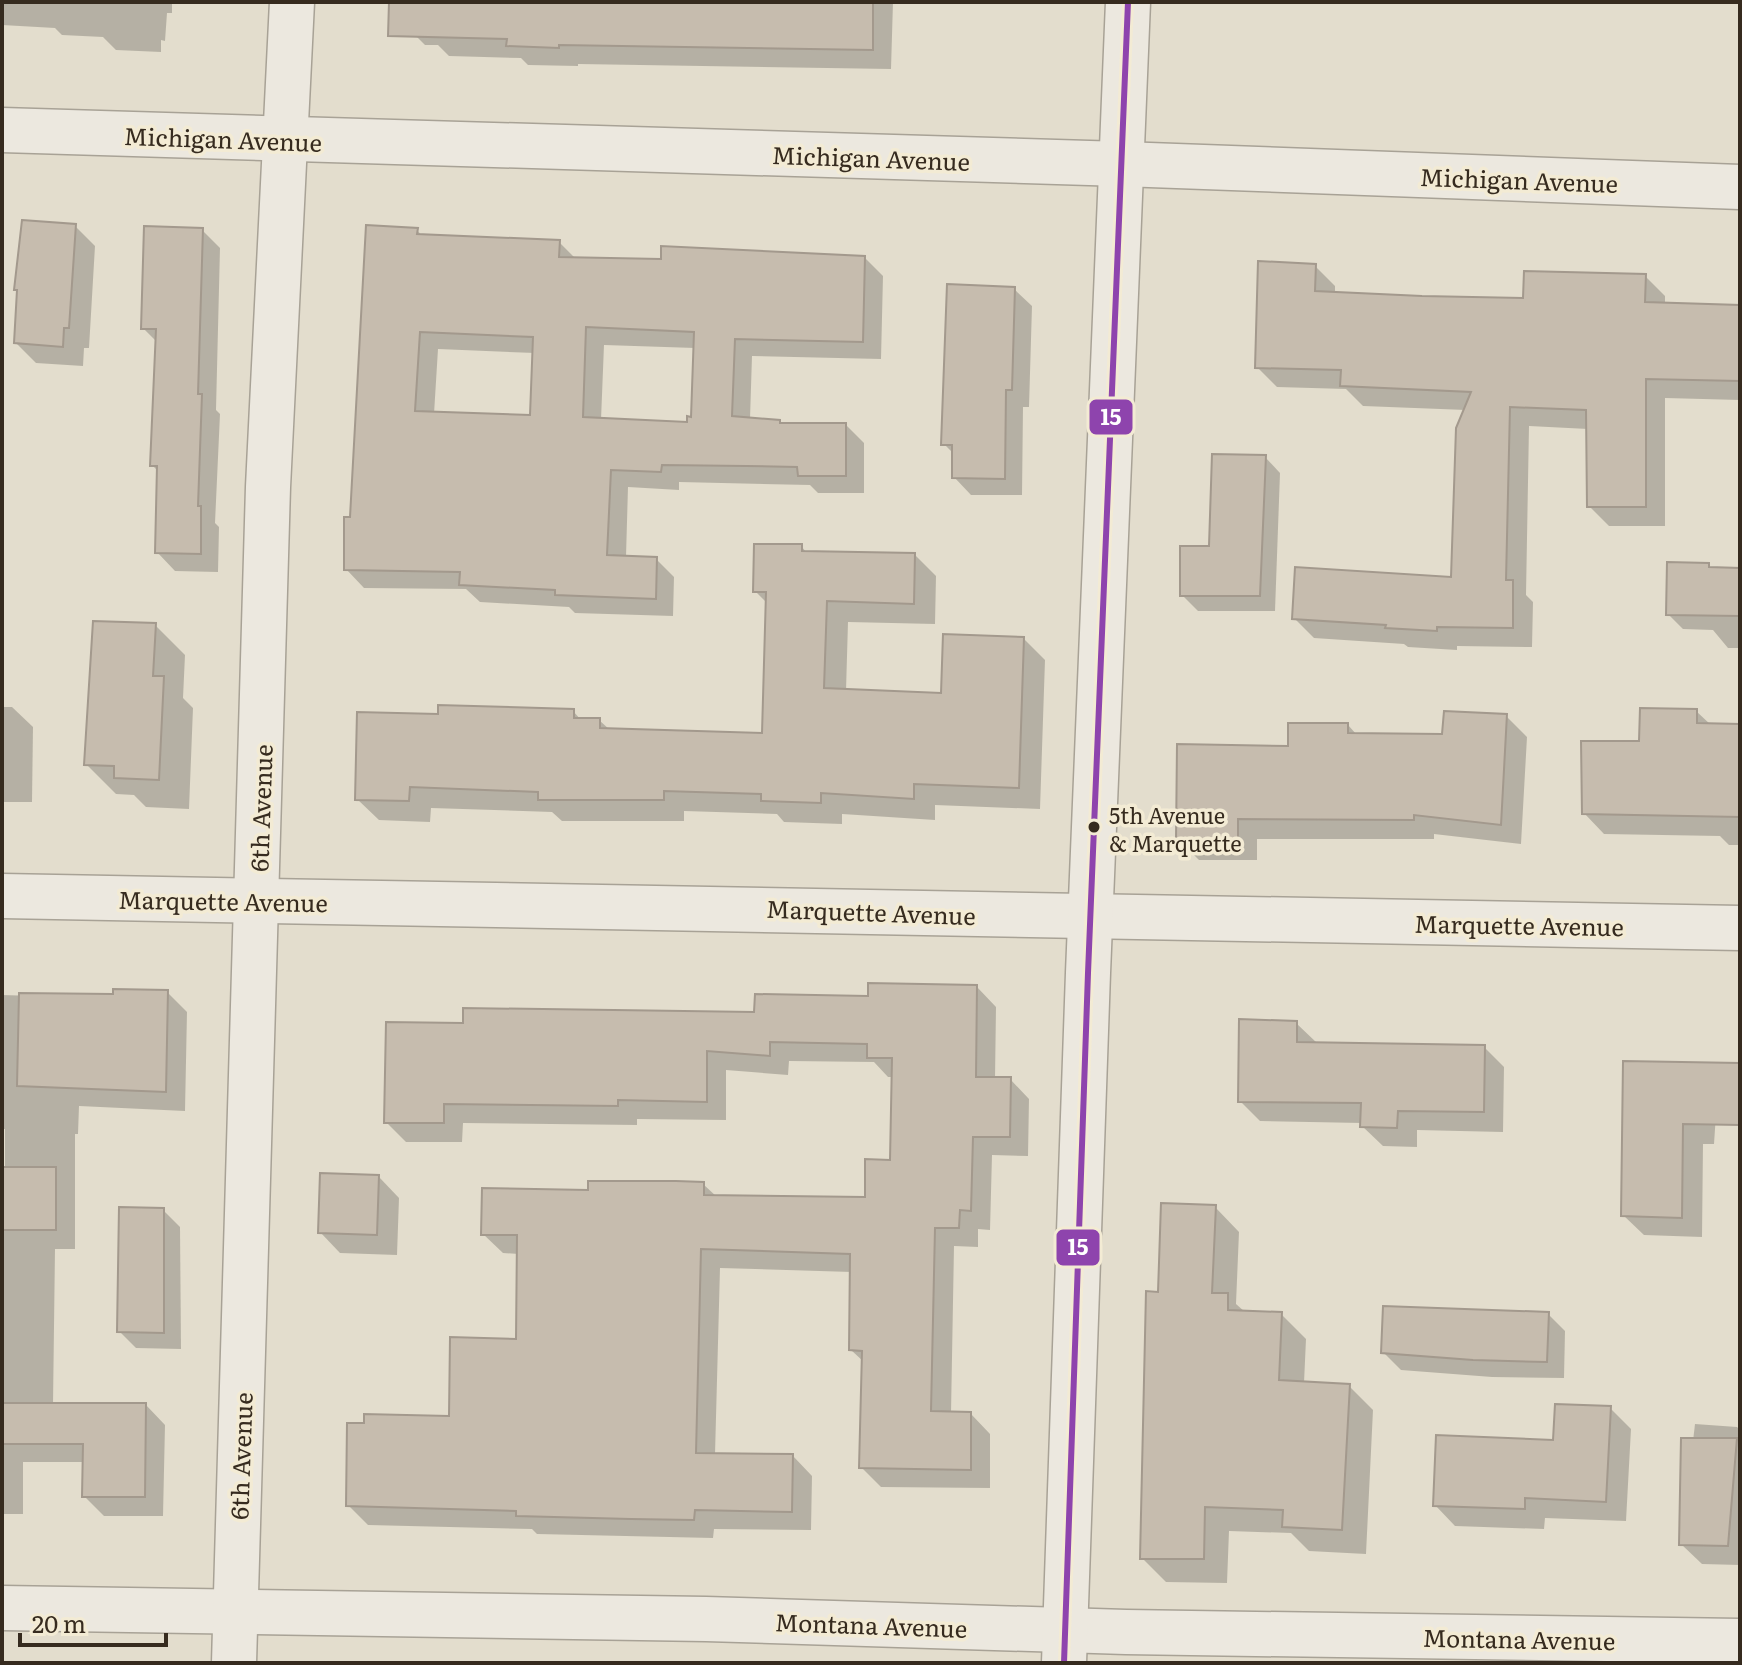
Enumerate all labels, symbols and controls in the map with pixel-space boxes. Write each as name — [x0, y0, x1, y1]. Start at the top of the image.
street label: Michigan Avenue — [123, 117, 323, 159]
street label: Michigan Avenue — [771, 136, 971, 178]
street label: Michigan Avenue — [1419, 158, 1619, 200]
line badge: 15 — [1088, 398, 1134, 436]
text: 15 — [1100, 399, 1122, 432]
street label: 6th Avenue — [240, 744, 280, 872]
place label: 5th Avenue & Marquette — [1109, 798, 1242, 859]
marker: 5th Avenue & Marquette — [1086, 819, 1102, 835]
street label: Marquette Avenue — [118, 881, 328, 919]
street label: Marquette Avenue — [766, 890, 976, 932]
street label: Marquette Avenue — [1414, 905, 1624, 943]
line badge: 15 — [1055, 1228, 1101, 1267]
text: 15 — [1067, 1229, 1089, 1262]
street label: 6th Avenue — [220, 1392, 260, 1520]
scale bar — [20, 1597, 166, 1647]
street label: Montana Avenue — [774, 1603, 968, 1645]
text: 20 m — [32, 1605, 86, 1640]
street label: Montana Avenue — [1422, 1619, 1616, 1657]

